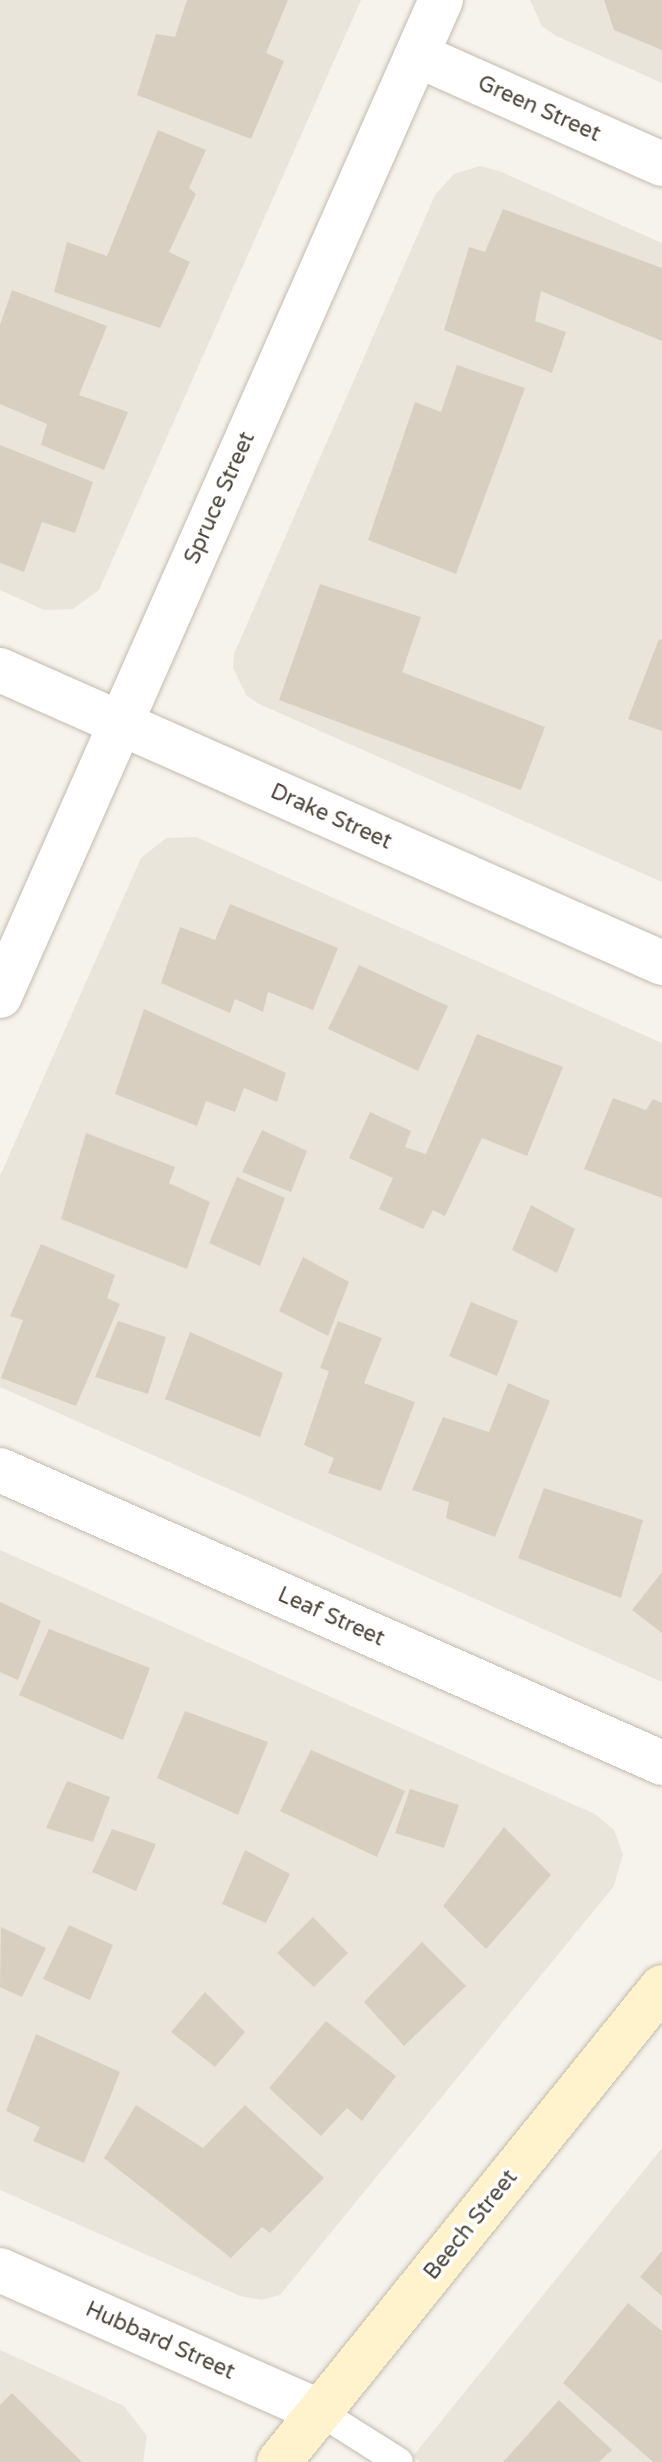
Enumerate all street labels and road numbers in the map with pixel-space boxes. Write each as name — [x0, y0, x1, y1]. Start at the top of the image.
street label: Green Street — [473, 70, 605, 148]
street label: Spruce Street — [179, 428, 261, 568]
street label: Drake Street — [266, 779, 396, 855]
street label: Leaf Street — [273, 1582, 389, 1652]
street label: Beech Street — [419, 2165, 523, 2285]
street label: Hubbard Street — [81, 2296, 239, 2386]

